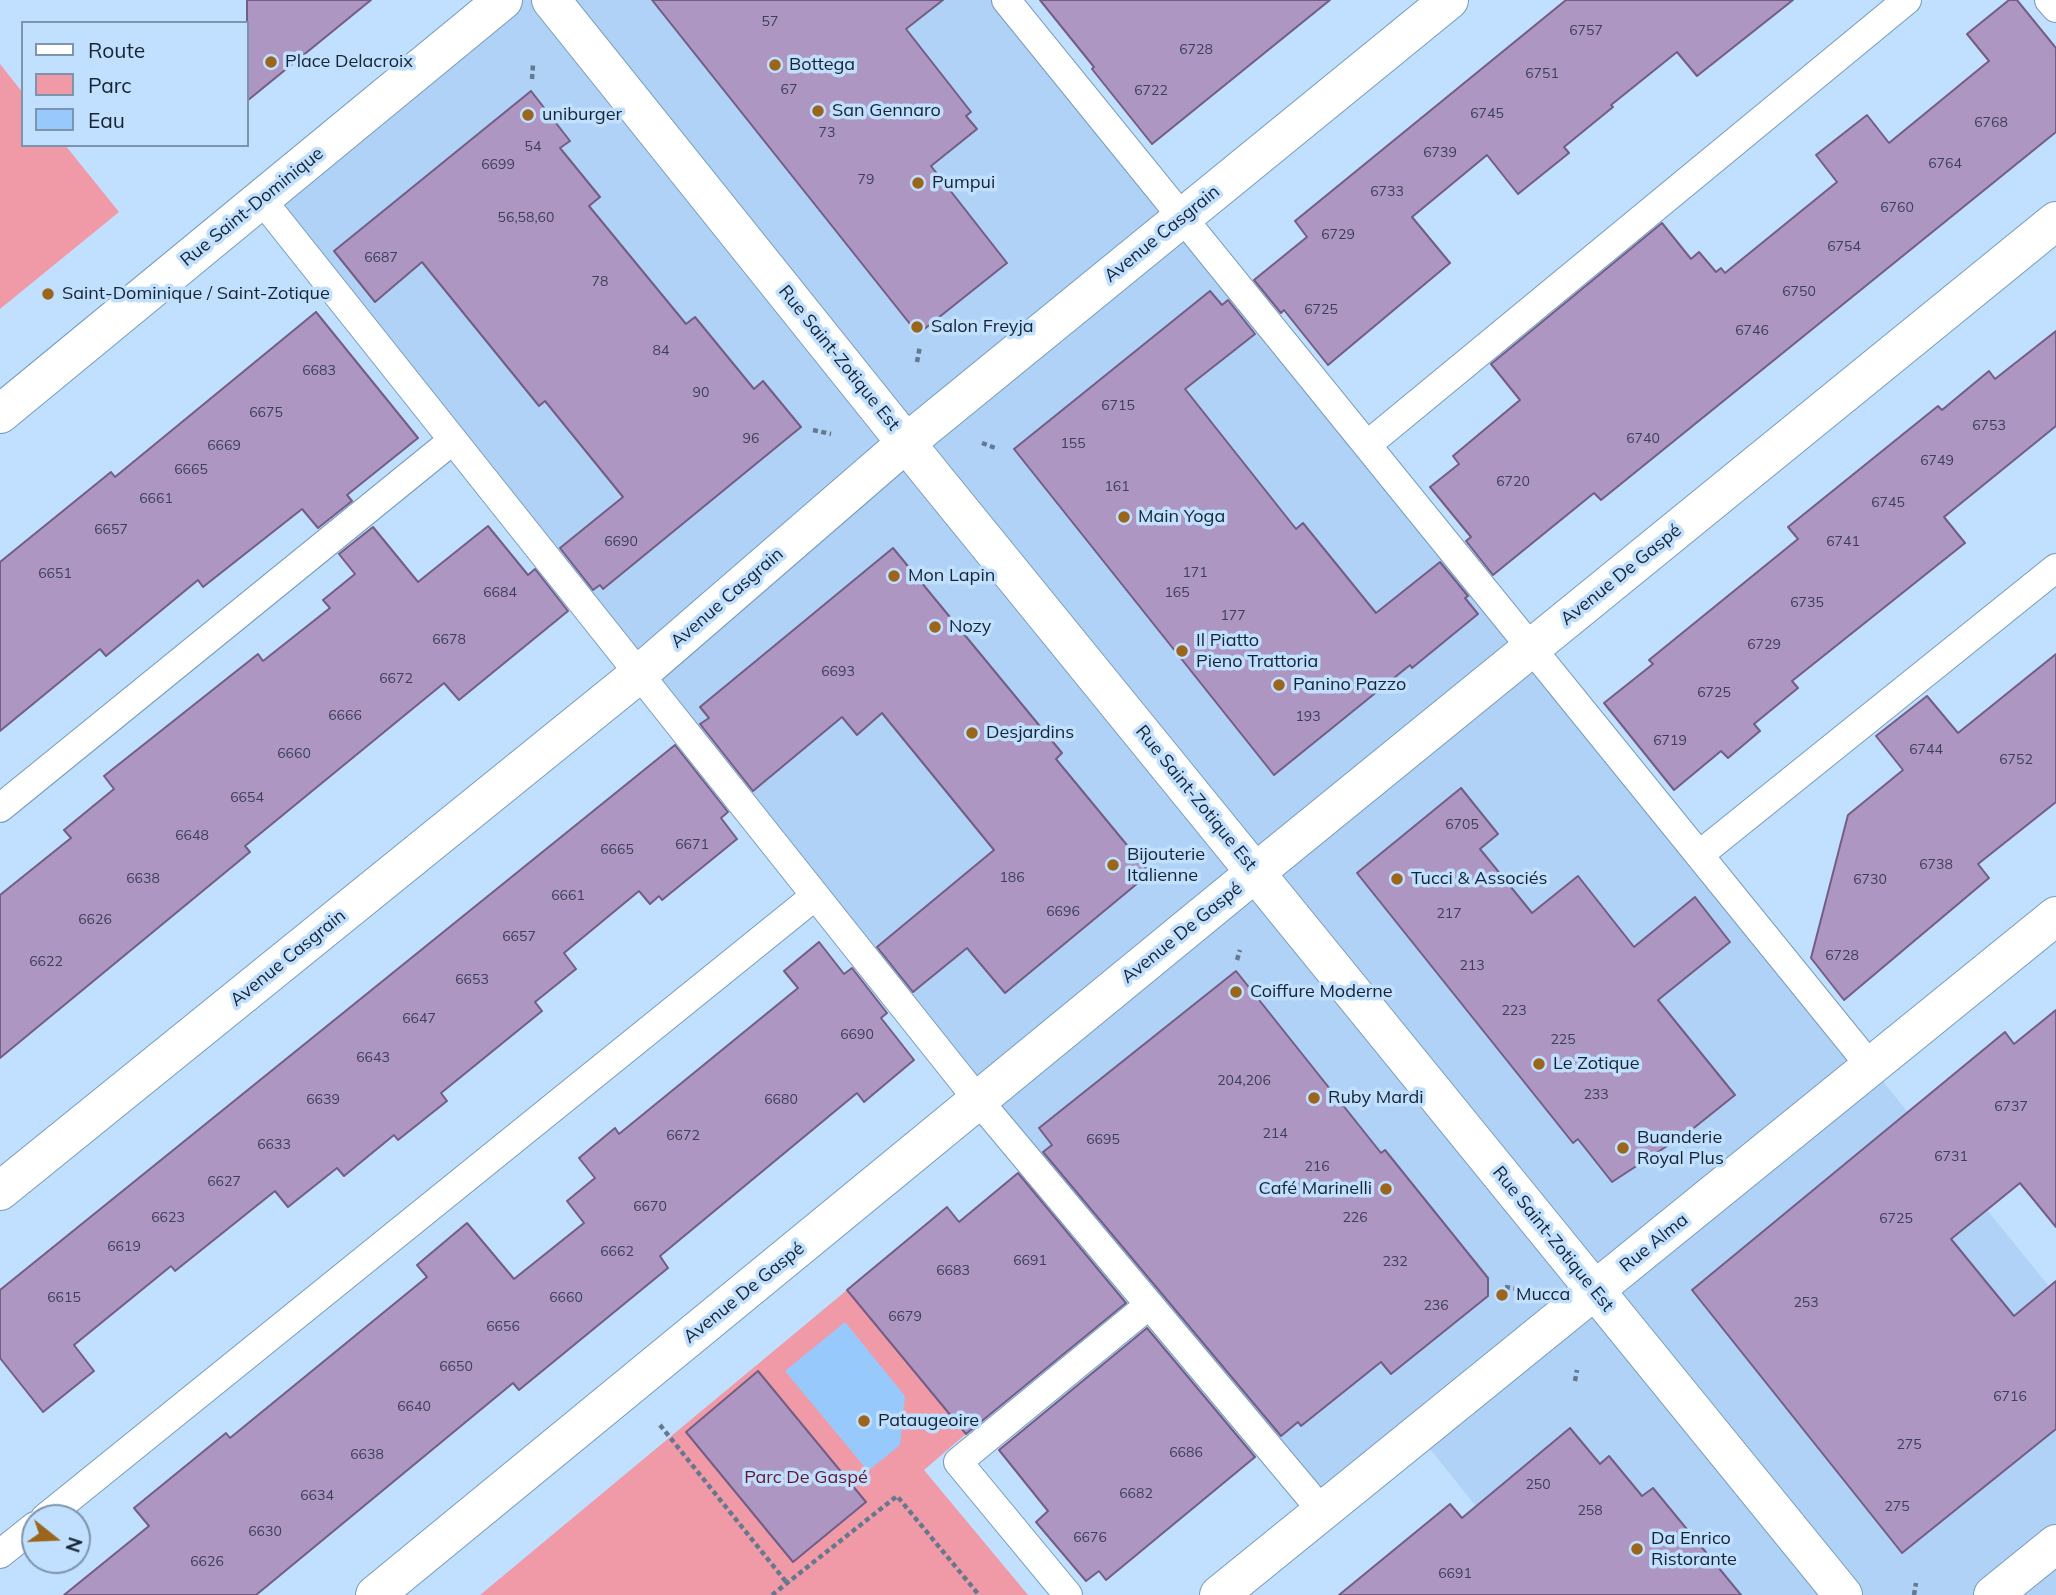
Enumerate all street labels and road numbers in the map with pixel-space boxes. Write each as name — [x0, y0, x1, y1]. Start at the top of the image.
street label: Rue Saint-Dominique — [176, 143, 328, 271]
street label: Avenue Casgrain — [1100, 181, 1224, 287]
street label: Rue Saint-Zotique Est — [774, 281, 904, 435]
street label: Avenue De Gaspé — [1556, 520, 1686, 630]
street label: Avenue Casgrain — [666, 543, 788, 653]
street label: Rue Saint-Zotique Est — [1131, 721, 1261, 875]
street label: Avenue De Gaspé — [1117, 878, 1247, 988]
street label: Avenue Casgrain — [226, 905, 350, 1011]
street label: Rue Saint-Zotique Est — [1488, 1162, 1618, 1316]
street label: Rue Alma — [1616, 1209, 1692, 1277]
street label: Avenue De Gaspé — [679, 1238, 809, 1348]

